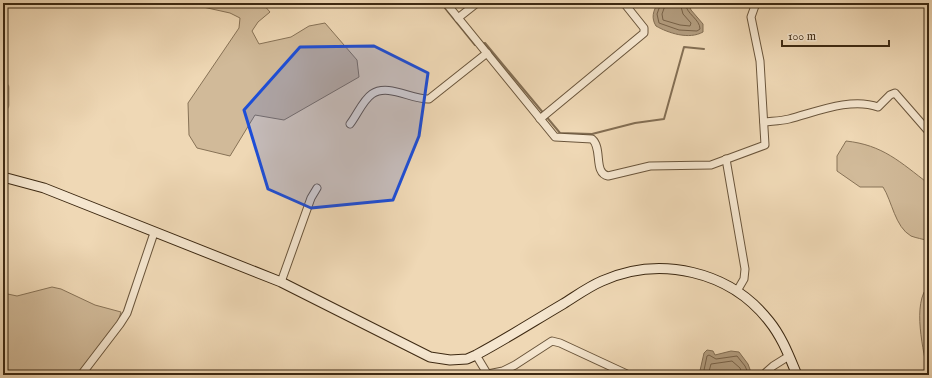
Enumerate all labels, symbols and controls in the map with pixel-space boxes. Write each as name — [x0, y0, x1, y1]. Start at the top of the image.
scale bar — [782, 22, 889, 48]
text: 100 m — [788, 29, 816, 44]

